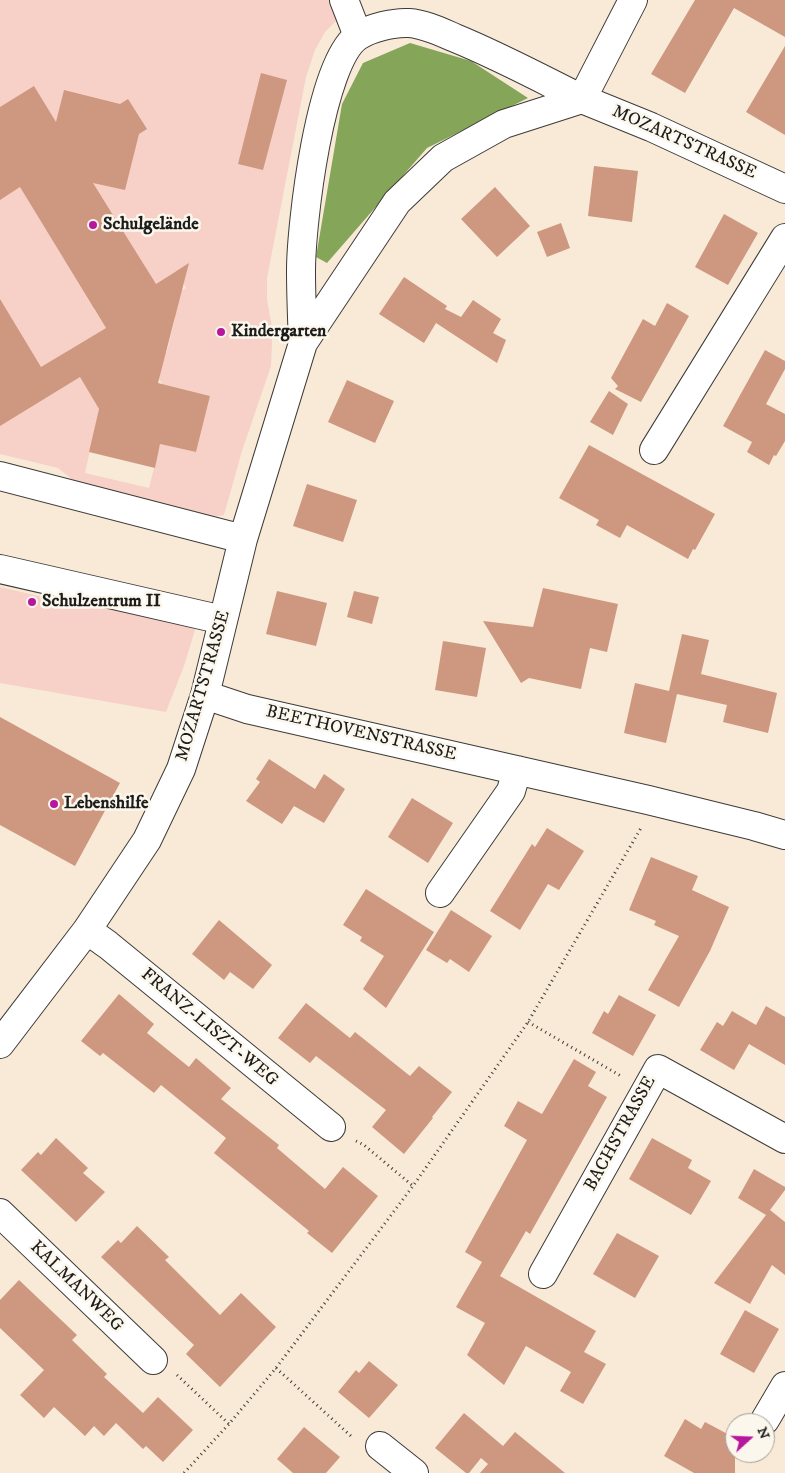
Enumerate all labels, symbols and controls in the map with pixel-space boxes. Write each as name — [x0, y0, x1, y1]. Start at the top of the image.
street label: MOZARTSTRASSE — [608, 101, 760, 185]
place label: Schulgelände — [103, 214, 199, 236]
marker: Schulgelände — [87, 219, 99, 231]
place label: Kindergarten — [231, 321, 327, 343]
marker: Kindergarten — [215, 326, 227, 338]
place label: Schulzentrum II — [42, 591, 161, 613]
marker: Schulzentrum II — [26, 596, 38, 608]
street label: MOZARTSTRASSE — [172, 608, 236, 764]
street label: BEETHOVENSTRASSE — [264, 702, 458, 766]
place label: Lebenshilfe — [64, 793, 148, 815]
marker: Lebenshilfe — [48, 798, 60, 810]
street label: FRANZ-LISZT-WEG — [136, 964, 282, 1092]
street label: BACHSTRASSE — [581, 1073, 661, 1195]
street label: KALMANWEG — [25, 1237, 127, 1337]
north arrow — [725, 1413, 775, 1463]
text: N — [753, 1425, 774, 1442]

